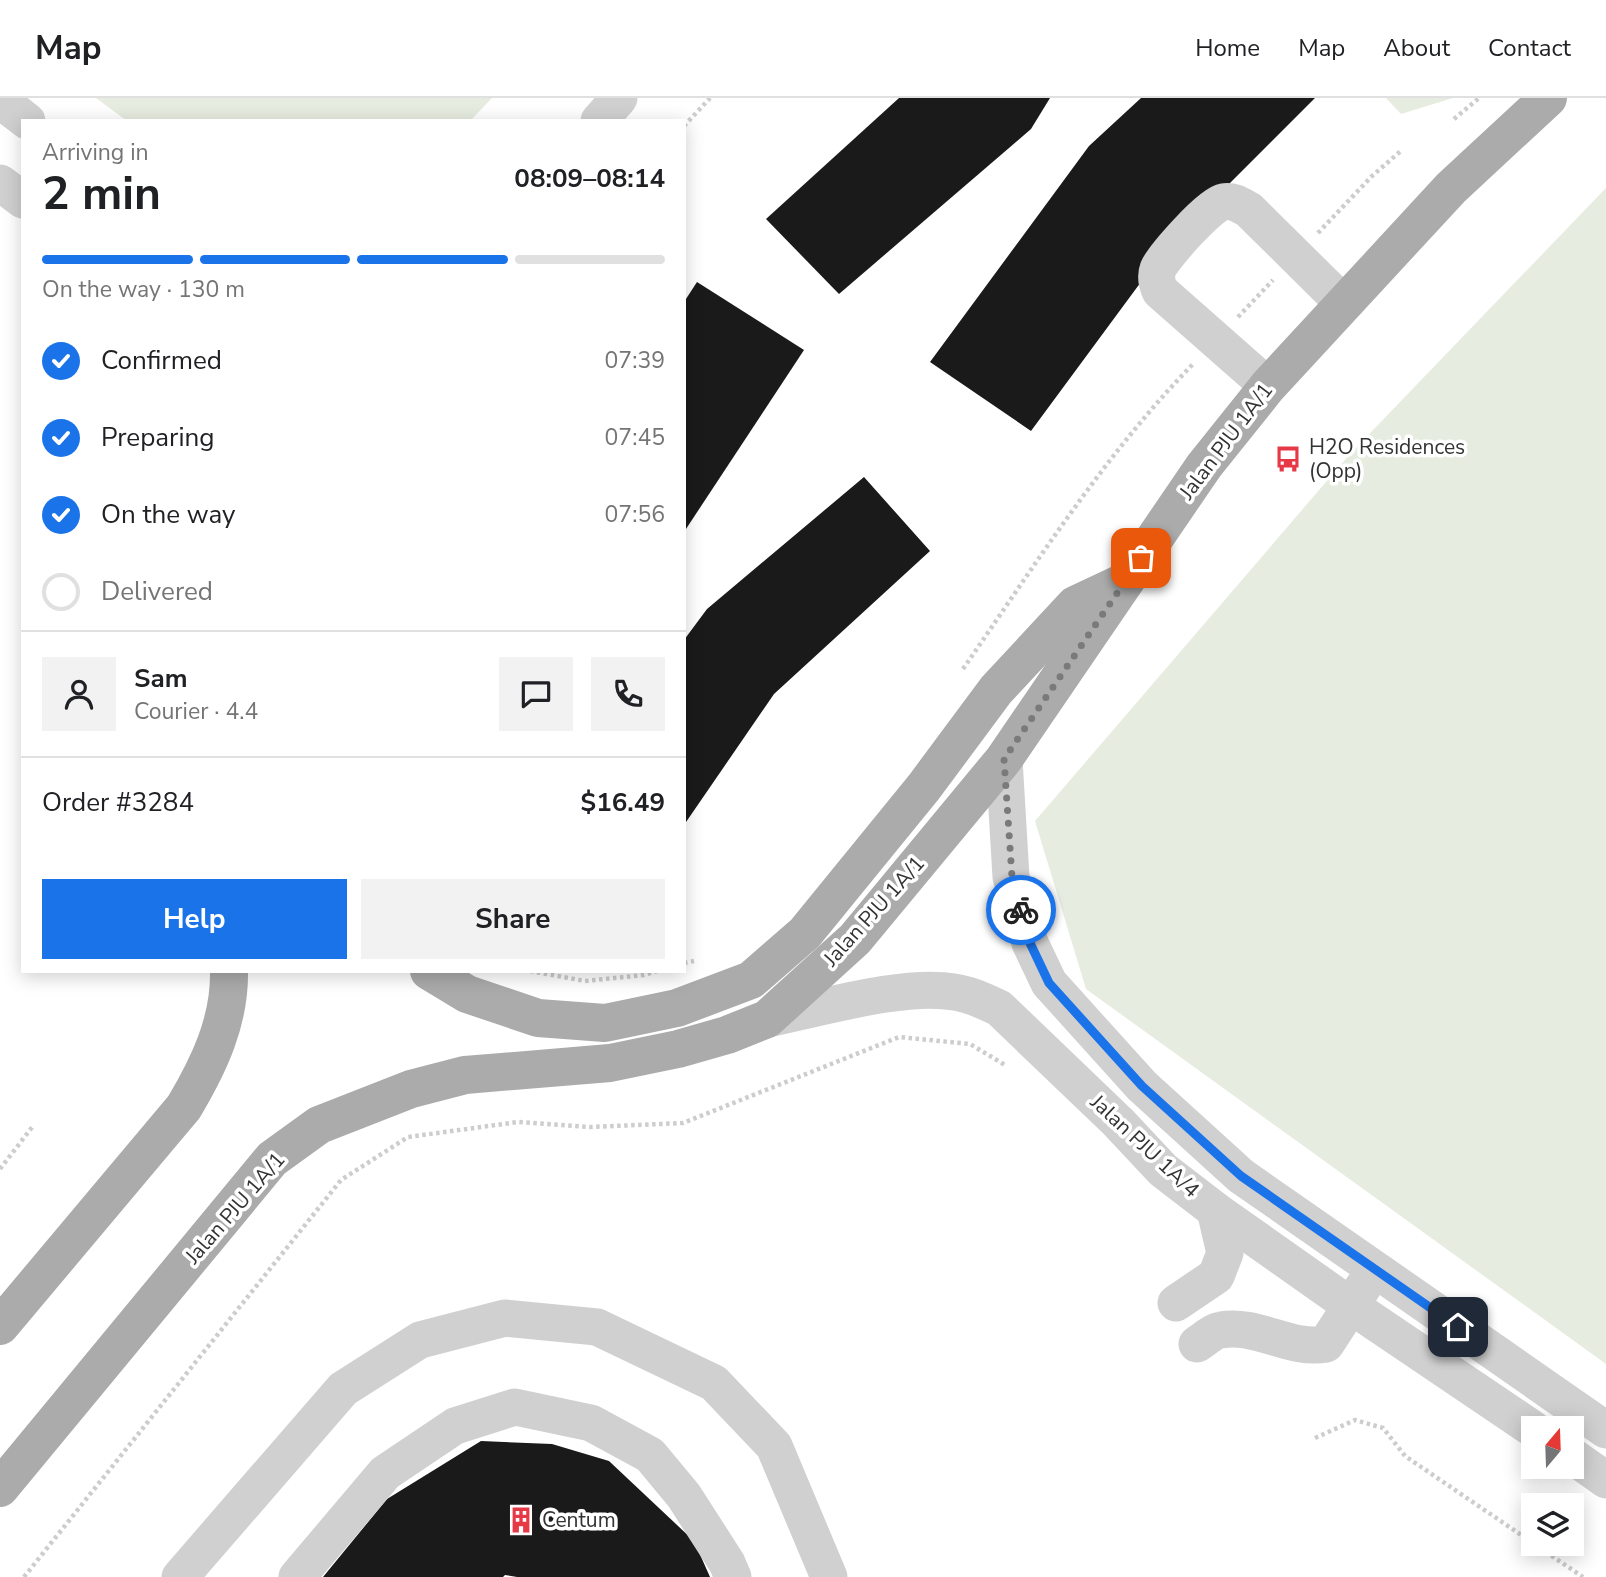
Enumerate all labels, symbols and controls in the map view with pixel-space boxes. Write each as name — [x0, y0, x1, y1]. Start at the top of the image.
text: Map — [35, 26, 102, 71]
text: Home — [1195, 32, 1260, 64]
text: Map — [1298, 32, 1345, 64]
text: About — [1383, 32, 1450, 64]
text: Contact — [1488, 32, 1571, 64]
text: Arriving in — [42, 137, 149, 168]
text: 08:09–08:14 — [514, 161, 665, 196]
text: 2 min — [42, 162, 161, 225]
text: On the way · 130 m — [42, 274, 245, 305]
icon: check — [42, 342, 80, 380]
text: Confirmed — [101, 343, 222, 378]
text: 07:39 — [605, 345, 665, 376]
street label: Jalan PJU 1A/1 — [1172, 377, 1279, 506]
icon: check — [42, 419, 80, 457]
text: Preparing — [101, 420, 214, 455]
text: 07:45 — [605, 422, 665, 453]
place label: H2O Residences (Opp) — [1309, 433, 1465, 485]
bus stop icon: H2O Residences (Opp) — [1273, 444, 1303, 474]
icon: check — [42, 496, 80, 534]
text: On the way — [101, 497, 235, 532]
text: 07:56 — [605, 499, 665, 530]
pin — [1111, 528, 1171, 588]
icon: bag — [1122, 539, 1160, 577]
text: Delivered — [101, 574, 213, 609]
button: person — [42, 657, 116, 731]
button: chat — [499, 657, 573, 731]
button: phone — [591, 657, 665, 731]
text: Sam — [134, 661, 187, 696]
text: Courier · 4.4 — [134, 696, 258, 727]
text: Order #3284 — [42, 785, 194, 820]
text: $16.49 — [581, 785, 665, 820]
street label: Jalan PJU 1A/1 — [816, 850, 931, 973]
courier — [986, 875, 1056, 945]
button: Help — [42, 879, 347, 959]
button: Share — [361, 879, 665, 959]
icon: bike — [1002, 891, 1040, 929]
street label: Jalan PJU 1A/4 — [1084, 1088, 1205, 1204]
street label: Jalan PJU 1A/1 — [178, 1146, 291, 1270]
pin — [1428, 1297, 1488, 1357]
icon: home — [1439, 1308, 1477, 1346]
north arrow — [1521, 1416, 1584, 1479]
map controls — [1521, 1416, 1584, 1556]
button: layers — [1521, 1493, 1584, 1556]
building icon: Centum — [506, 1505, 536, 1535]
place label: Centum — [542, 1506, 616, 1534]

